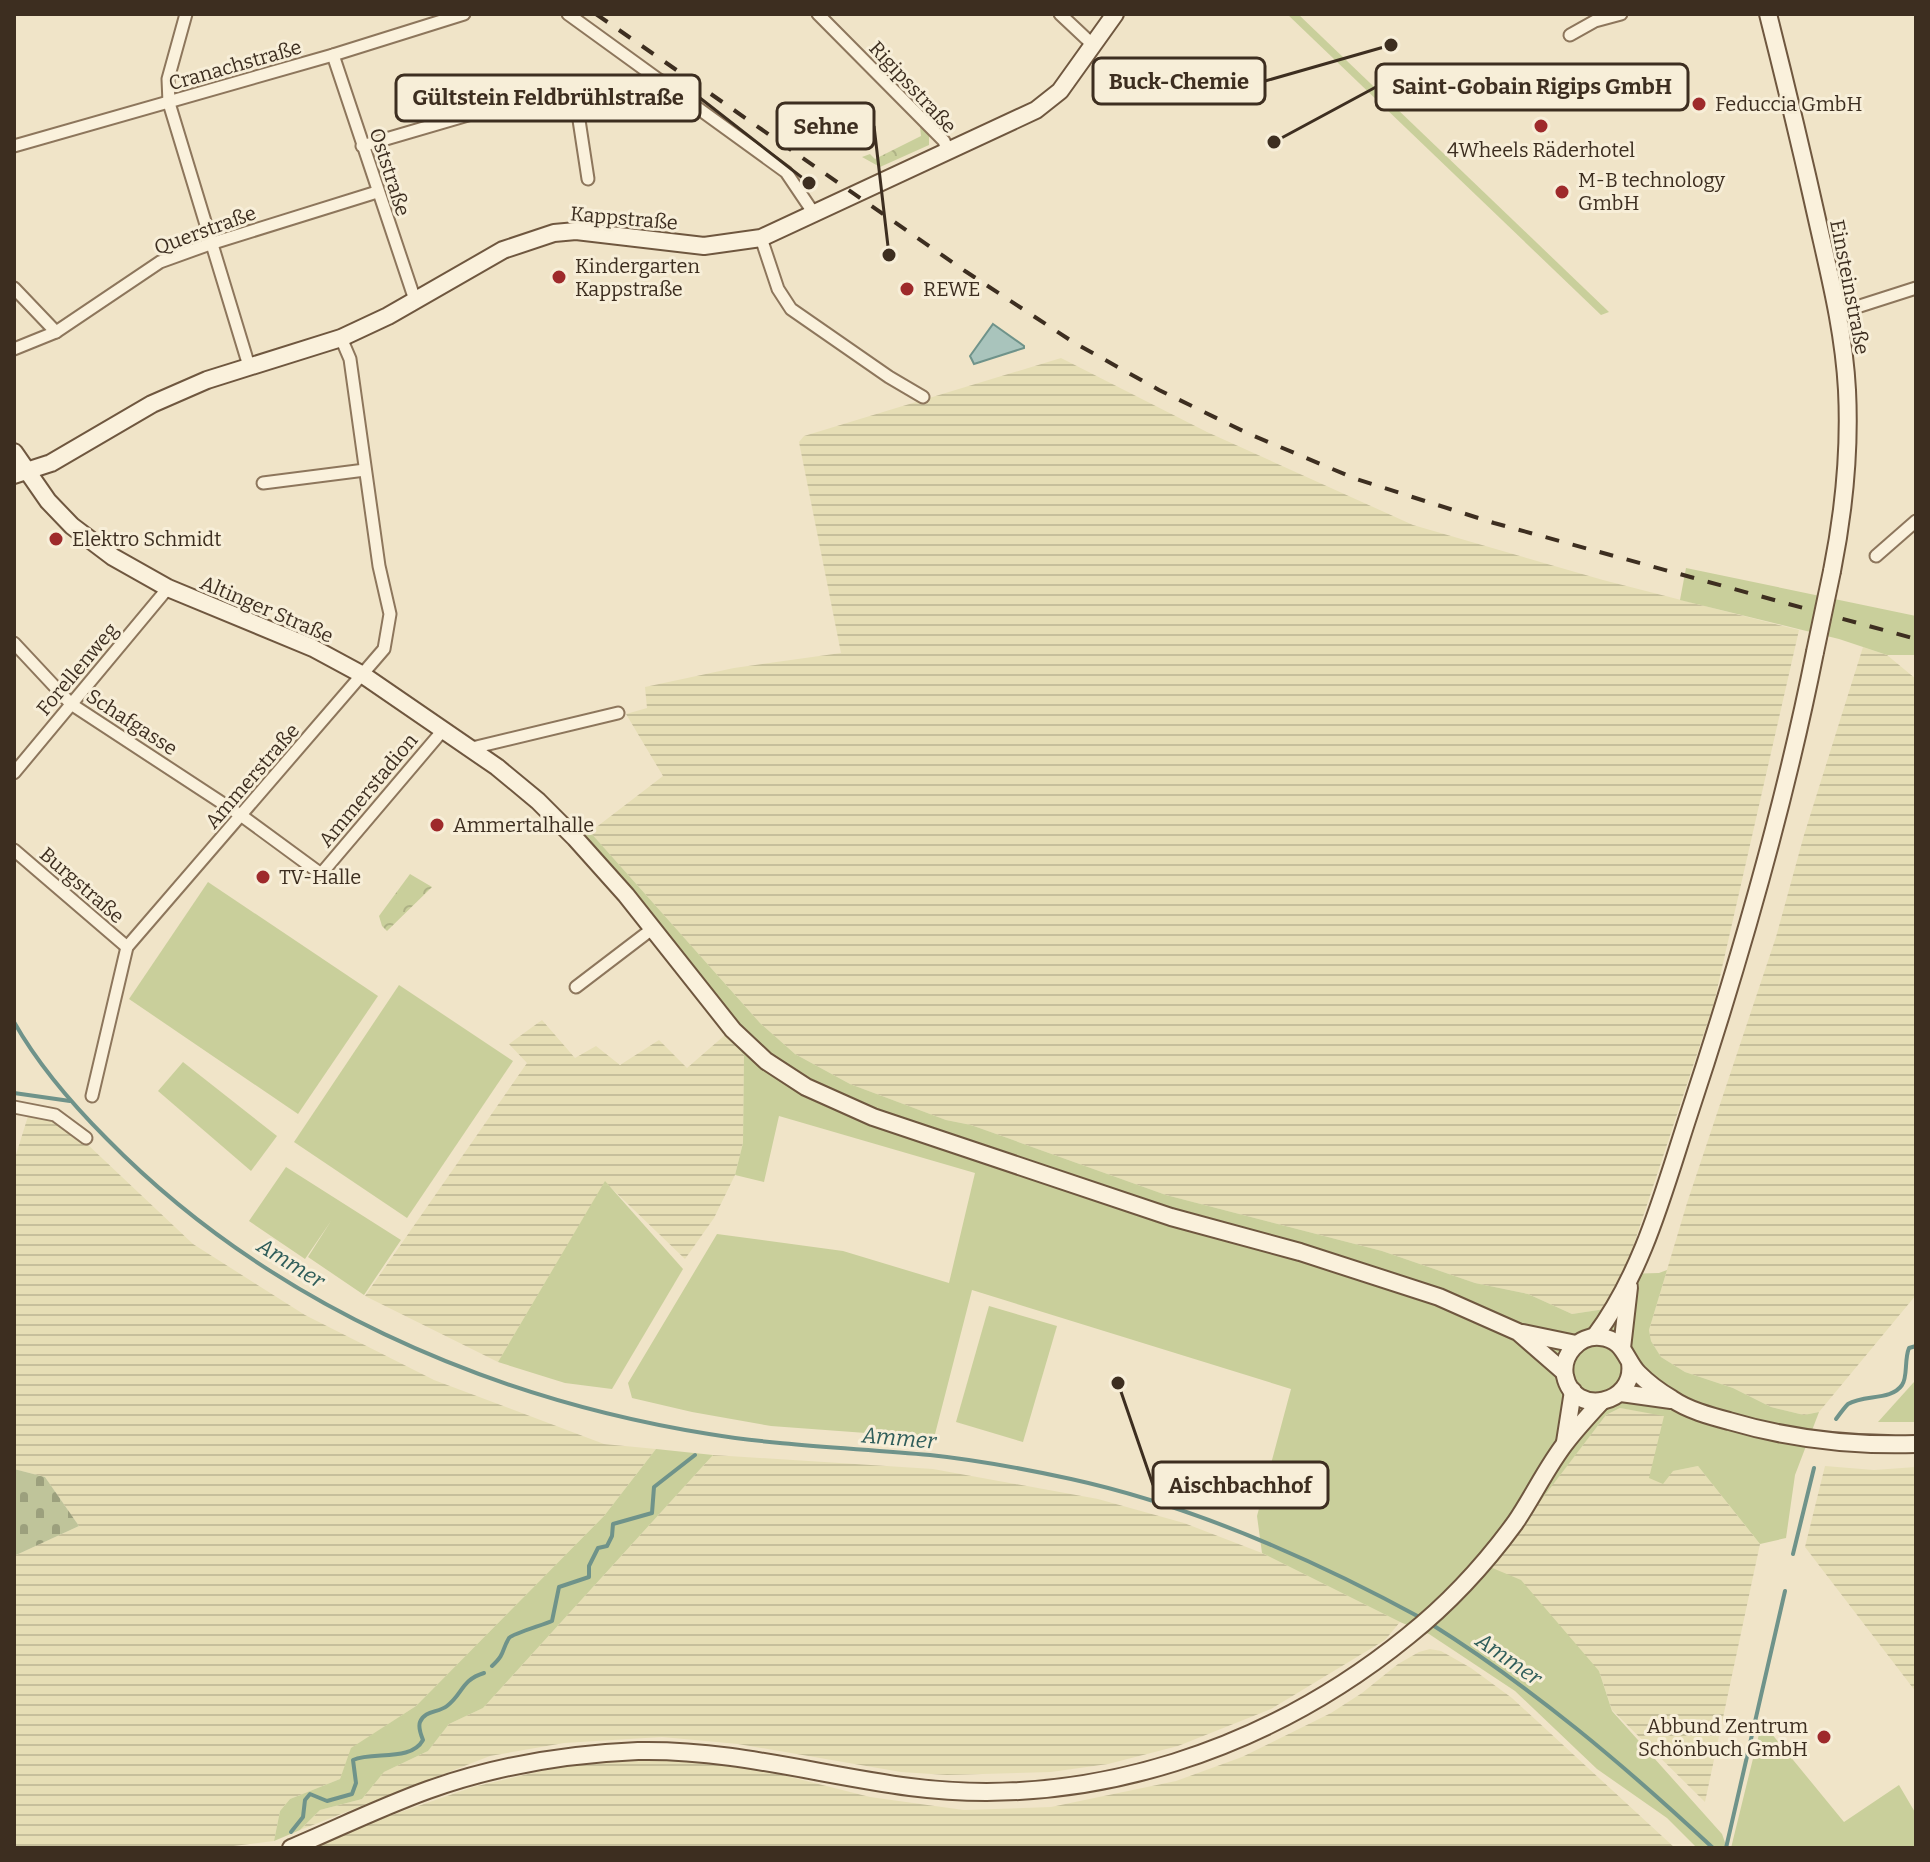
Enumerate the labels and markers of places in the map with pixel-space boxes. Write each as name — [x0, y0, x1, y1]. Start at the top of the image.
callout: Buck-Chemie — [1093, 58, 1265, 104]
callout: Saint-Gobain Rigips GmbH — [1376, 64, 1688, 110]
callout: Gültstein Feldbrühlstraße — [396, 75, 700, 121]
place label: Feduccia GmbH — [1715, 92, 1862, 116]
marker: Feduccia GmbH — [1690, 95, 1708, 113]
callout: Sehne — [777, 103, 874, 149]
marker: 4Wheels Räderhotel — [1532, 117, 1550, 135]
place label: 4Wheels Räderhotel — [1447, 138, 1635, 162]
place label: M-B technology GmbH — [1578, 168, 1726, 215]
marker: M-B technology GmbH — [1553, 183, 1571, 201]
place label: Kindergarten Kappstraße — [575, 254, 700, 301]
marker: Kindergarten Kappstraße — [550, 268, 568, 286]
place label: REWE — [923, 277, 980, 301]
marker: REWE — [898, 280, 916, 298]
place label: Elektro Schmidt — [72, 527, 221, 551]
marker: Elektro Schmidt — [47, 530, 65, 548]
place label: Ammertalhalle — [453, 813, 594, 837]
marker: Ammertalhalle — [428, 816, 446, 834]
place label: TV-Halle — [279, 865, 361, 889]
marker: TV-Halle — [254, 868, 272, 886]
callout: Aischbachhof — [1153, 1462, 1328, 1508]
place label: Abbund Zentrum Schönbuch GmbH — [1638, 1714, 1808, 1761]
marker: Abbund Zentrum Schönbuch GmbH — [1815, 1728, 1833, 1746]

